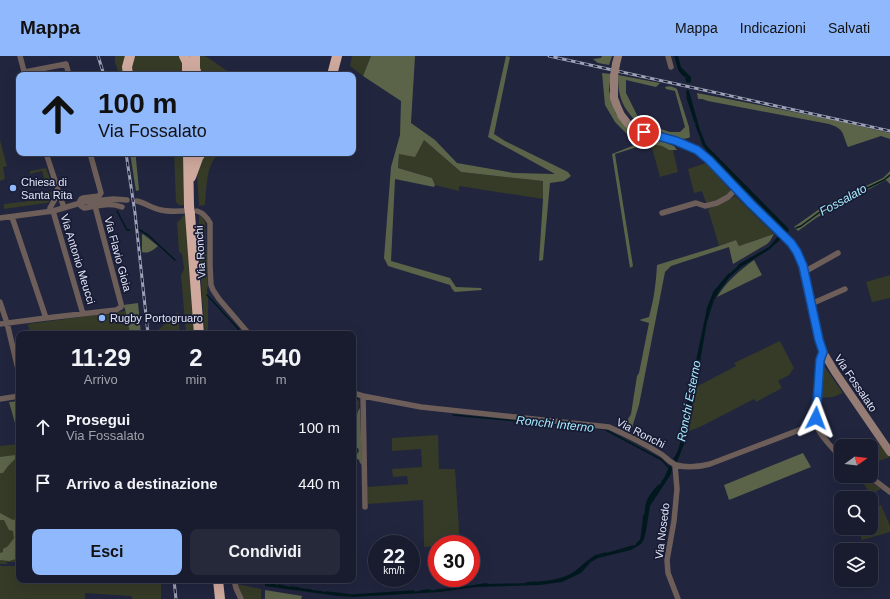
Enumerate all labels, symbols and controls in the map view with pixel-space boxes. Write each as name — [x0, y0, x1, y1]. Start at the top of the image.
text: Mappa — [20, 17, 80, 38]
text: Mappa — [675, 20, 718, 36]
text: Indicazioni — [740, 20, 806, 36]
text: Salvati — [828, 20, 870, 36]
icon: ahead — [32, 88, 84, 140]
text: 100 m — [98, 88, 177, 119]
pin — [627, 115, 661, 149]
text: Via Fossalato — [98, 121, 207, 141]
icon: arrive — [633, 121, 655, 143]
place label: Chiesa di Santa Rita — [21, 176, 73, 201]
water label: Fossalato — [817, 181, 869, 219]
marker: Chiesa di Santa Rita — [8, 183, 18, 193]
street label: Via Antonio Meucci — [59, 213, 97, 305]
street label: Via Flavio Gioia — [102, 215, 134, 294]
street label: Via Ronchi — [193, 225, 207, 279]
place label: Rugby Portogruaro — [110, 312, 203, 324]
marker: Rugby Portogruaro — [97, 313, 107, 323]
text: 11:29 — [71, 344, 131, 371]
text: 2 — [189, 344, 203, 371]
text: 540 — [261, 344, 301, 371]
street label: Via Fossalato — [832, 352, 880, 414]
water label: Ronchi Esterno — [674, 359, 704, 443]
text: Arrivo — [84, 372, 118, 387]
text: min — [186, 372, 206, 387]
text: m — [276, 372, 287, 387]
position arrow — [795, 397, 837, 439]
text: Prosegui — [66, 411, 130, 428]
water label: Ronchi Interno — [515, 413, 595, 435]
icon: ahead — [32, 416, 54, 438]
street label: Via Ronchi — [615, 416, 667, 450]
text: 100 m — [298, 419, 340, 436]
text: Via Fossalato — [66, 428, 145, 443]
north arrow — [834, 439, 878, 483]
map controls — [834, 439, 878, 587]
icon: arrive — [32, 472, 54, 494]
text: Arrivo a destinazione — [66, 475, 218, 492]
text: 440 m — [298, 475, 340, 492]
button: search — [834, 491, 878, 535]
street label: Via Nosedo — [653, 502, 671, 560]
button: Esci — [32, 529, 182, 575]
button: Condividi — [190, 529, 340, 575]
speed limit sign: 30 — [428, 535, 480, 587]
button: layers — [834, 543, 878, 587]
text: 22 — [383, 545, 405, 567]
text: km/h — [383, 565, 405, 576]

